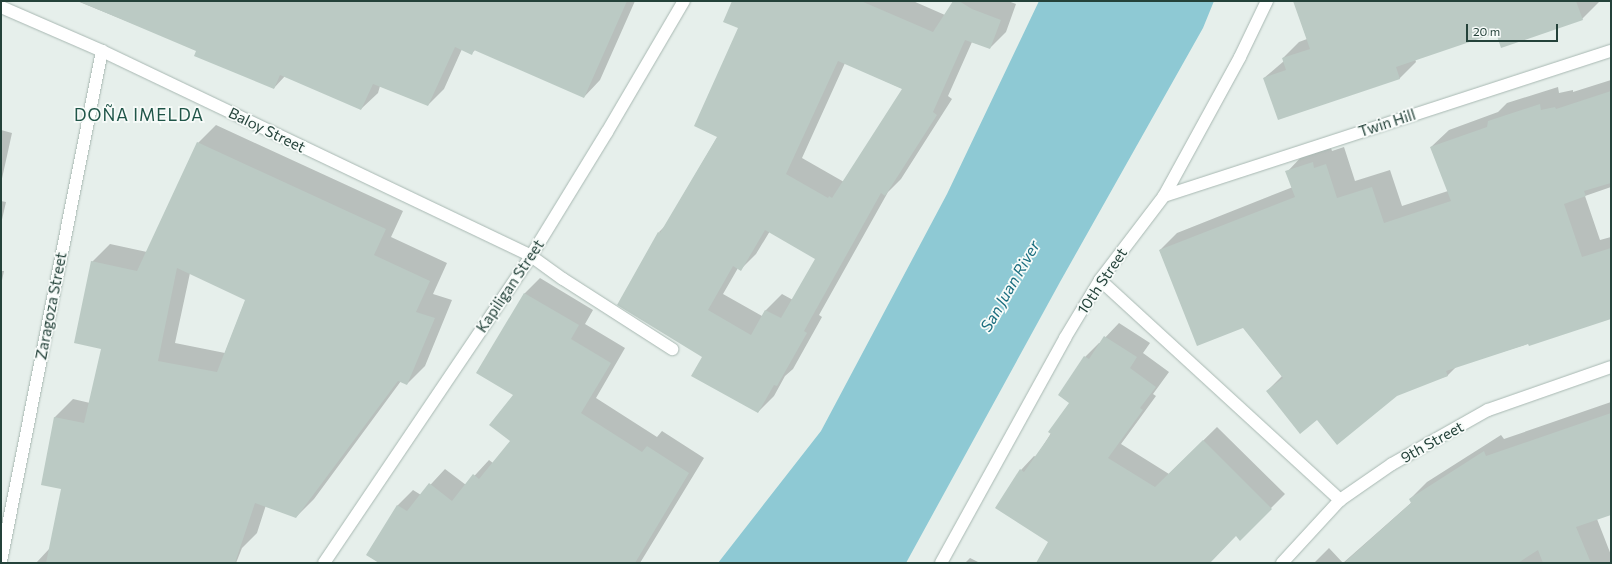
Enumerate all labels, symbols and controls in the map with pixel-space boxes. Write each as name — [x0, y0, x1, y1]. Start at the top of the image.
scale bar — [1468, 16, 1560, 42]
text: 20 m — [1473, 24, 1500, 38]
street label: Baloy Street — [226, 104, 308, 156]
district label: DOÑA IMELDA — [74, 105, 204, 125]
street label: Twin Hill — [1356, 105, 1418, 141]
street label: Kapiligan Street — [472, 236, 548, 336]
water label: San Juan River — [976, 237, 1044, 335]
street label: 10th Street — [1073, 244, 1131, 318]
street label: Zaragoza Street — [32, 251, 70, 361]
street label: 9th Street — [1397, 417, 1467, 467]

